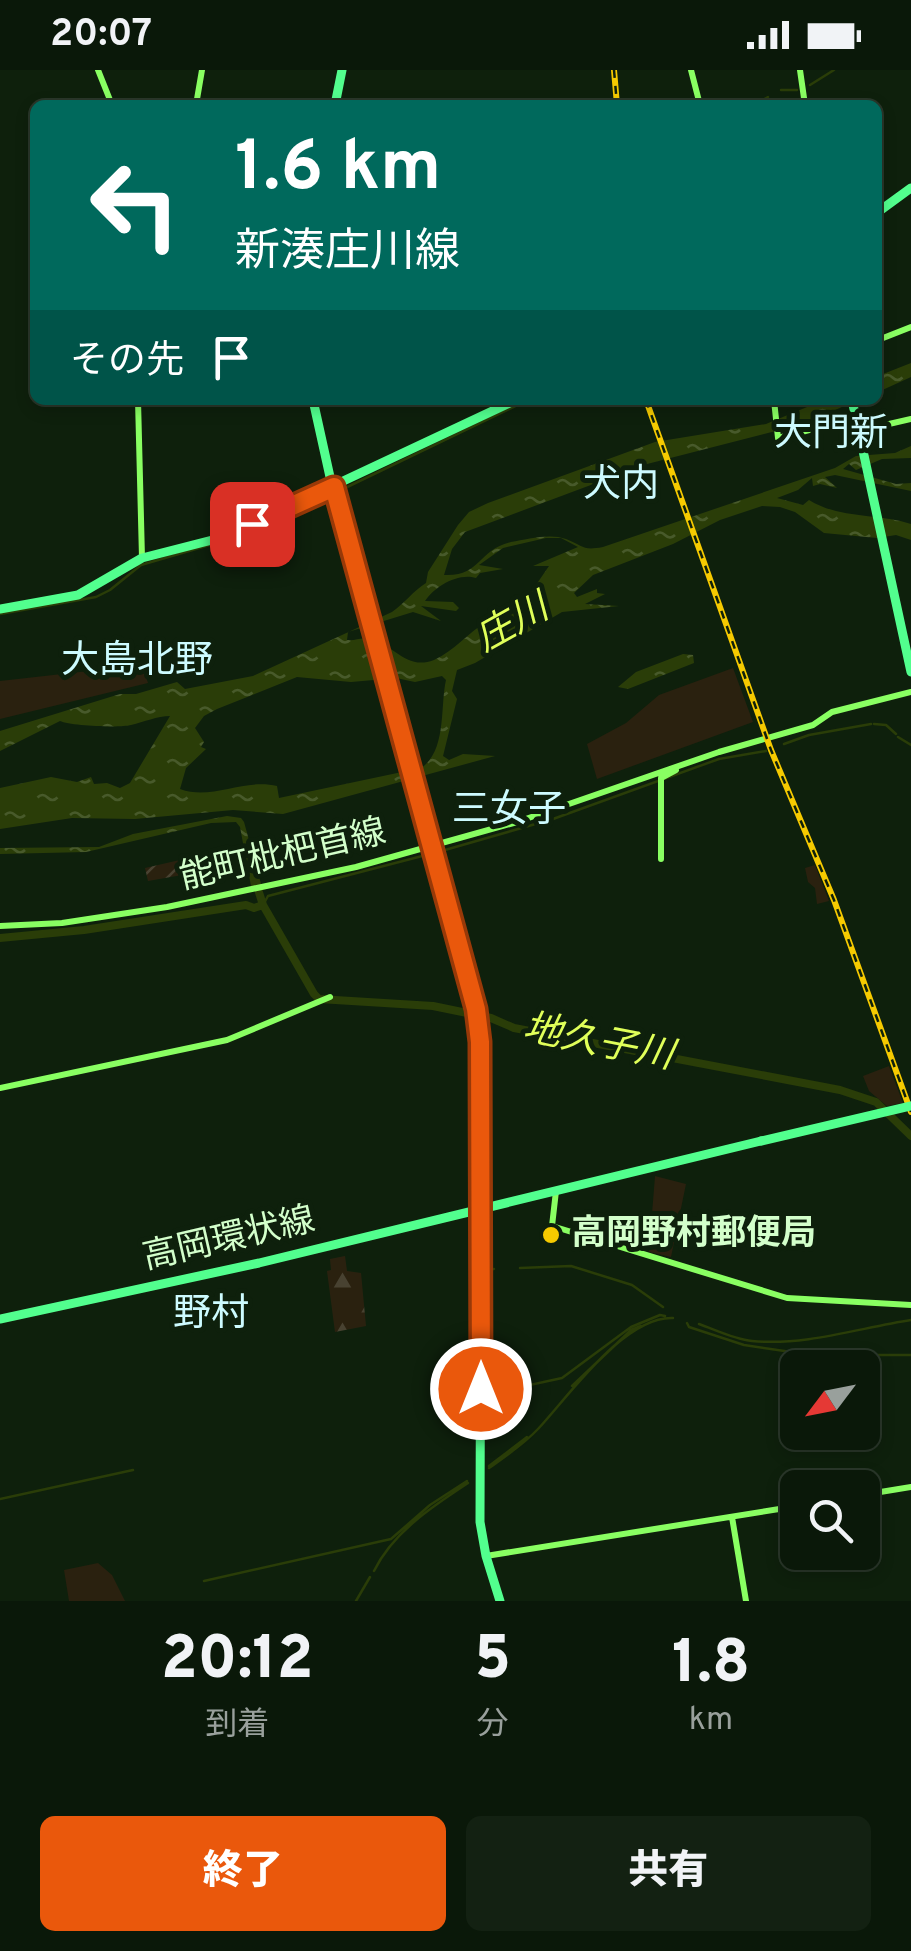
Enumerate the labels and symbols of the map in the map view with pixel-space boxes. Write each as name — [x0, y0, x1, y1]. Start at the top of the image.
district label: 大門新 — [774, 411, 888, 460]
district label: 犬内 — [583, 462, 659, 511]
pin — [210, 482, 295, 567]
water label: 庄川 — [468, 583, 562, 665]
district label: 大島北野 — [61, 638, 213, 687]
district label: 三女子 — [452, 787, 566, 836]
street label: 能町枇杷首線 — [176, 811, 390, 901]
water label: 地久子川 — [519, 1005, 681, 1083]
street label: 高岡環状線 — [139, 1199, 319, 1281]
place label: 高岡野村郵便局 — [571, 1213, 816, 1257]
marker: 高岡野村郵便局 — [540, 1224, 562, 1246]
district label: 野村 — [173, 1291, 249, 1340]
position arrow — [429, 1337, 533, 1441]
north arrow — [780, 1350, 880, 1450]

